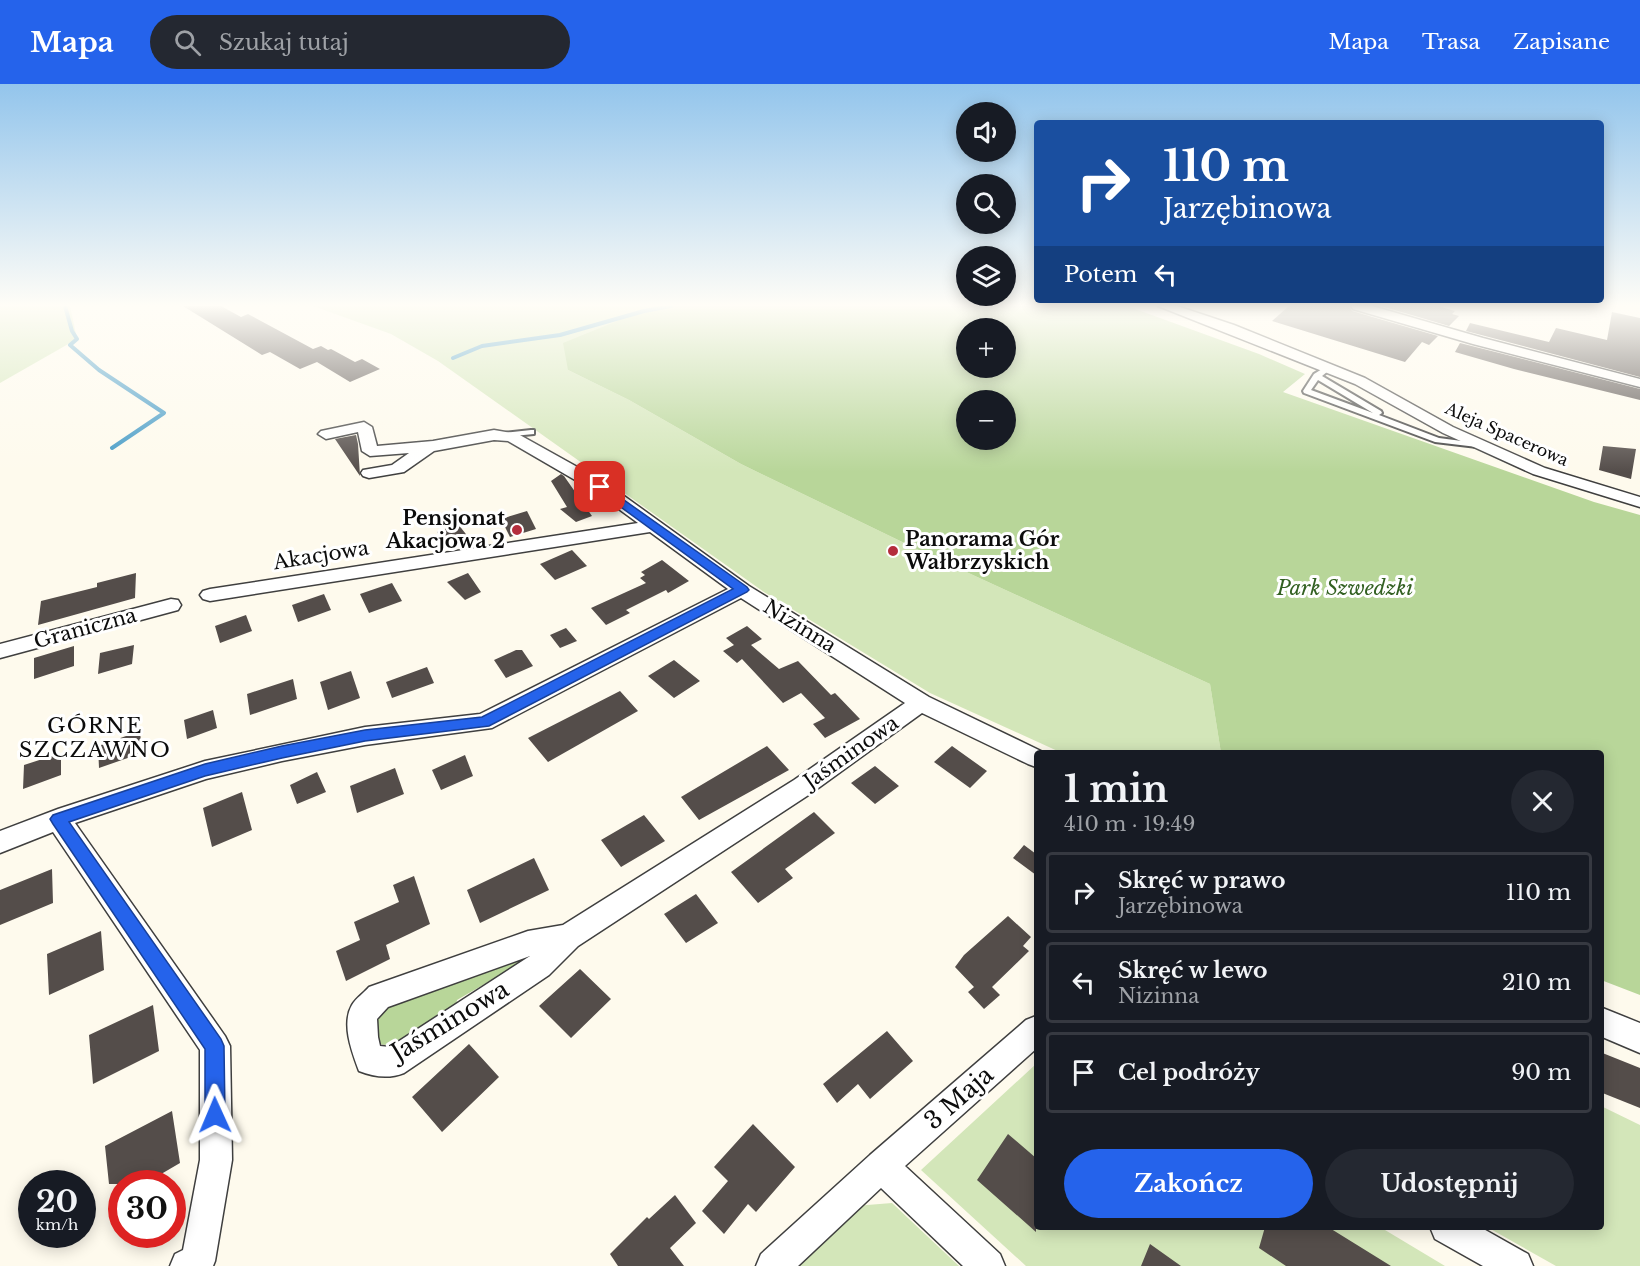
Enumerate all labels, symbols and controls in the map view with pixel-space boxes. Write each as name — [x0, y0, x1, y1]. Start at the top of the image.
search box — [150, 15, 570, 69]
text: Mapa — [30, 25, 114, 60]
icon: search — [171, 26, 204, 59]
text: Szukaj tutaj — [219, 29, 349, 56]
text: Mapa — [1329, 29, 1389, 55]
text: Trasa — [1422, 29, 1480, 55]
text: Zapisane — [1513, 29, 1610, 55]
map controls — [956, 102, 1016, 450]
button: sound — [956, 102, 1016, 162]
text: 110 m — [1163, 140, 1289, 192]
icon: right — [1064, 144, 1142, 222]
button: search — [956, 174, 1016, 234]
text: Jarzębinowa — [1163, 192, 1331, 225]
button: layers — [956, 246, 1016, 306]
icon: left — [1149, 258, 1182, 291]
text: Potem — [1064, 261, 1137, 288]
button: + — [956, 318, 1016, 378]
button: − — [956, 390, 1016, 450]
street label: Aleja Spacerowa — [1441, 398, 1572, 470]
pin — [574, 461, 625, 512]
icon: arrive — [583, 470, 616, 503]
place label: Pensjonat Akacjowa 2 — [385, 506, 505, 553]
marker: Pensjonat Akacjowa 2 — [510, 523, 524, 537]
place label: Panorama Gór Wałbrzyskich — [904, 527, 1059, 574]
street label: Akacjowa — [271, 535, 371, 575]
marker: Panorama Gór Wałbrzyskich — [886, 544, 900, 558]
park label: Park Szwedzki — [1276, 576, 1413, 600]
street label: Nizinna — [759, 594, 842, 658]
street label: Graniczna — [31, 603, 140, 653]
street label: Jaśminowa — [797, 710, 904, 795]
district label: GÓRNE SZCZAWNO — [19, 713, 171, 763]
text: 1 min — [1064, 767, 1168, 812]
button: close — [1511, 770, 1574, 833]
text: 410 m · 19:49 — [1064, 812, 1195, 836]
text: Skręć w prawo — [1118, 867, 1285, 894]
icon: right — [1067, 876, 1100, 909]
text: 110 m — [1506, 879, 1571, 906]
text: Jarzębinowa — [1118, 894, 1243, 918]
text: Skręć w lewo — [1118, 957, 1267, 984]
icon: left — [1067, 966, 1100, 999]
text: 210 m — [1502, 969, 1571, 996]
street label: Jaśminowa — [383, 974, 514, 1069]
text: Nizinna — [1118, 984, 1199, 1008]
icon: arrive — [1067, 1056, 1100, 1089]
street label: 3 Maja — [918, 1059, 1000, 1135]
text: Cel podróży — [1118, 1059, 1260, 1086]
text: 90 m — [1511, 1059, 1571, 1086]
position arrow — [183, 1083, 247, 1147]
button: Zakończ — [1064, 1149, 1313, 1218]
button: Udostępnij — [1325, 1149, 1574, 1218]
speed limit sign: 30 — [108, 1170, 186, 1248]
text: 20 — [36, 1183, 78, 1220]
text: km/h — [36, 1215, 78, 1234]

